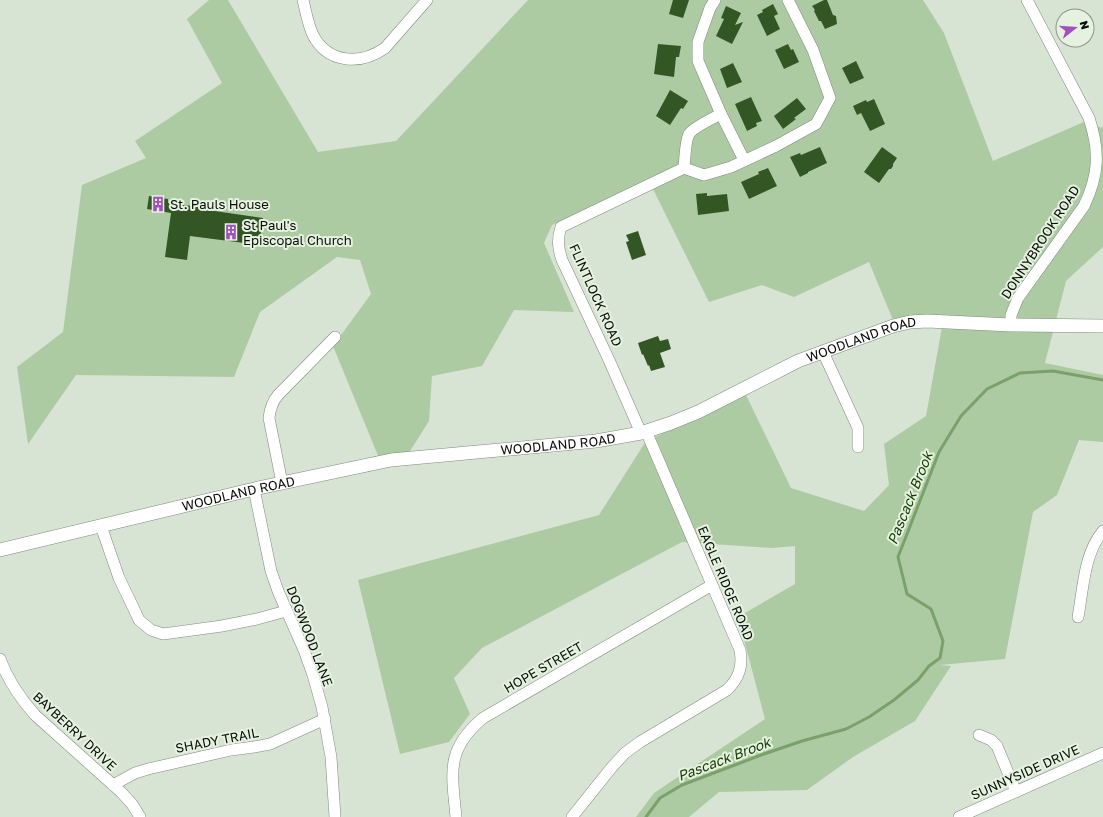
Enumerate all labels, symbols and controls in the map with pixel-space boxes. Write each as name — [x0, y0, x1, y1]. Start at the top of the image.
north arrow — [1055, 8, 1095, 48]
text: N — [1078, 19, 1092, 31]
street label: DONNYBROOK ROAD — [997, 182, 1083, 302]
building icon: St. Pauls House — [149, 195, 167, 213]
place label: St. Pauls House — [170, 196, 269, 212]
place label: St Paul's Episcopal Church — [243, 217, 352, 248]
building icon: St Paul's Episcopal Church — [222, 223, 240, 241]
street label: FLINTLOCK ROAD — [566, 241, 626, 349]
street label: WOODLAND ROAD — [804, 314, 917, 365]
street label: WOODLAND ROAD — [500, 430, 617, 458]
water label: Pascack Brook — [883, 447, 937, 547]
street label: WOODLAND ROAD — [180, 473, 296, 514]
street label: EAGLE RIDGE ROAD — [695, 523, 757, 643]
street label: DOGWOOD LANE — [284, 584, 336, 688]
street label: HOPE STREET — [501, 638, 585, 696]
street label: BAYBERRY DRIVE — [30, 688, 120, 774]
street label: SHADY TRAIL — [174, 724, 260, 756]
water label: Pascack Brook — [675, 732, 775, 784]
street label: SUNNYSIDE DRIVE — [968, 741, 1082, 803]

